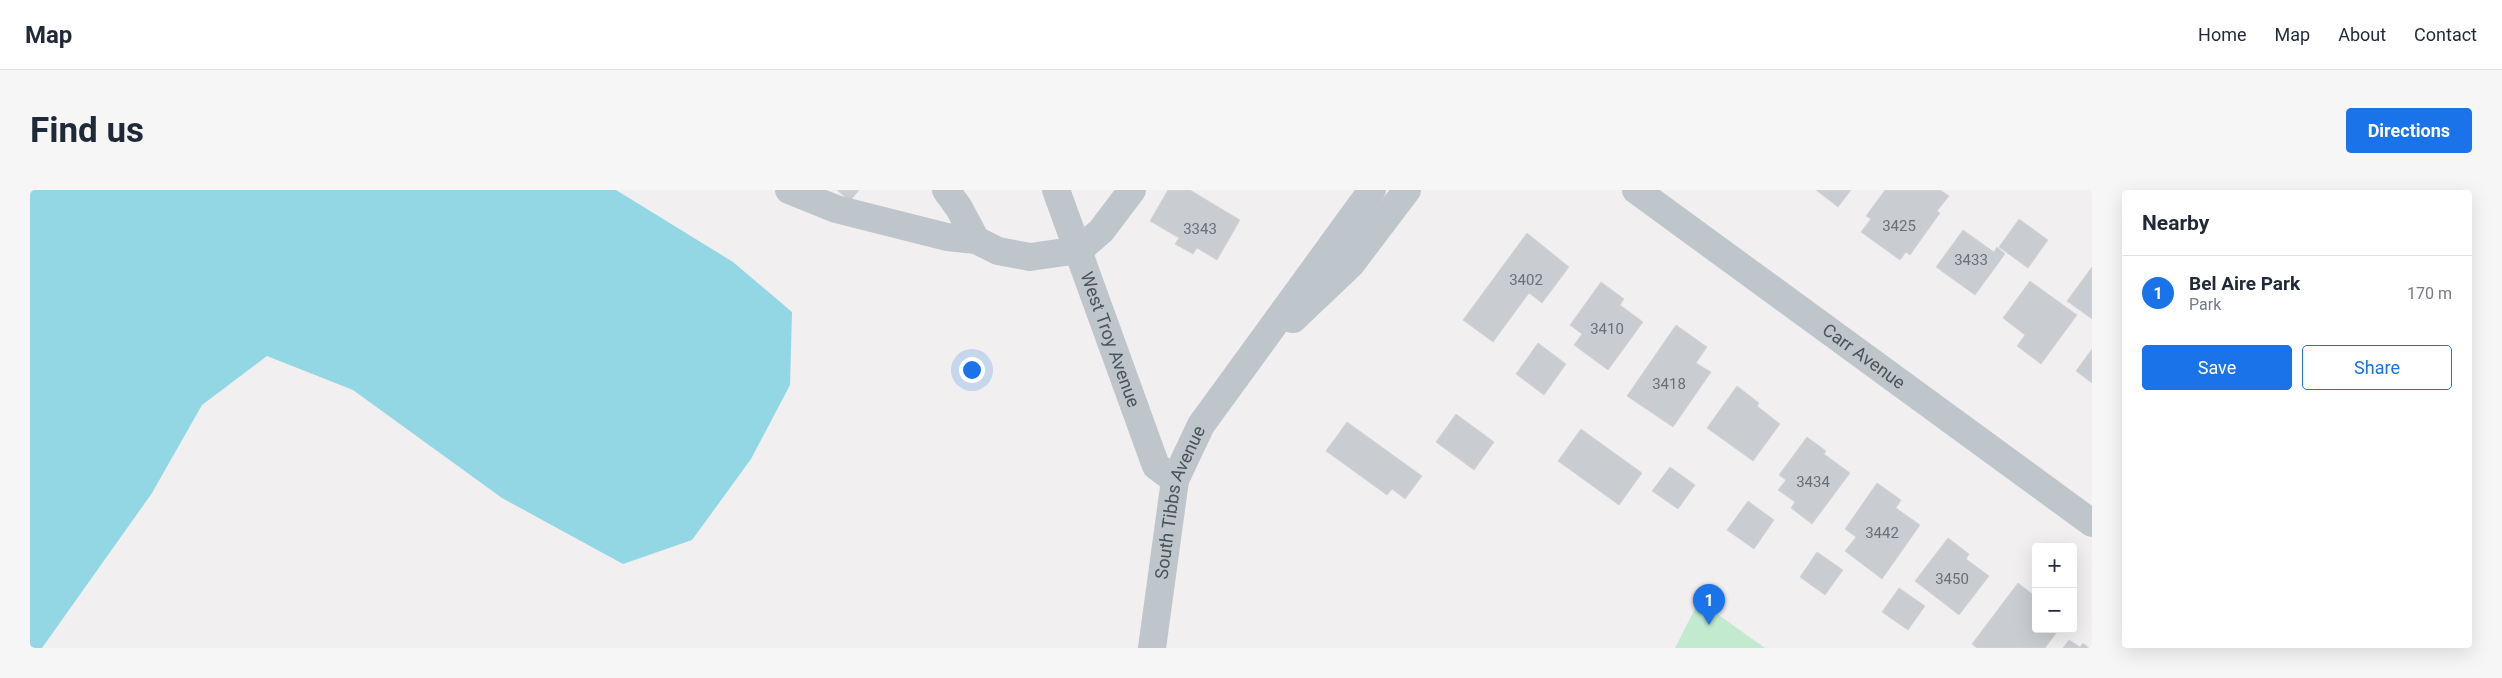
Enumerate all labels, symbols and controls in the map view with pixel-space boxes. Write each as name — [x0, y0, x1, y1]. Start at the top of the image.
text: Map — [25, 21, 72, 49]
text: Home — [2198, 24, 2247, 45]
text: Map — [2275, 24, 2310, 45]
text: About — [2338, 24, 2386, 45]
text: Contact — [2414, 24, 2477, 45]
button: Directions — [2346, 108, 2472, 153]
text: Find us — [30, 110, 144, 151]
text: Nearby — [2142, 211, 2209, 235]
house number: 3425 — [1882, 217, 1916, 235]
house number: 3343 — [1183, 220, 1217, 238]
house number: 3433 — [1954, 251, 1988, 269]
street label: West Troy Avenue — [1076, 269, 1145, 410]
house number: 3402 — [1509, 271, 1543, 289]
text: Bel Aire Park — [2189, 272, 2300, 295]
text: 1 — [2153, 284, 2163, 303]
text: 170 m — [2407, 284, 2452, 303]
text: Park — [2189, 295, 2221, 314]
street label: Carr Avenue — [1819, 319, 1909, 393]
house number: 3410 — [1590, 320, 1624, 338]
button: Save — [2142, 345, 2292, 390]
button: Share — [2302, 345, 2452, 390]
your location — [959, 357, 985, 383]
house number: 3418 — [1652, 375, 1686, 393]
street label: South Tibbs Avenue — [1151, 422, 1209, 580]
house number: 3434 — [1796, 473, 1830, 491]
house number: 3442 — [1865, 524, 1899, 542]
map controls — [2032, 543, 2077, 633]
button: + — [2032, 543, 2077, 588]
house number: 3450 — [1935, 570, 1969, 588]
pin: 1 — [1693, 584, 1725, 625]
button: − — [2032, 588, 2077, 633]

